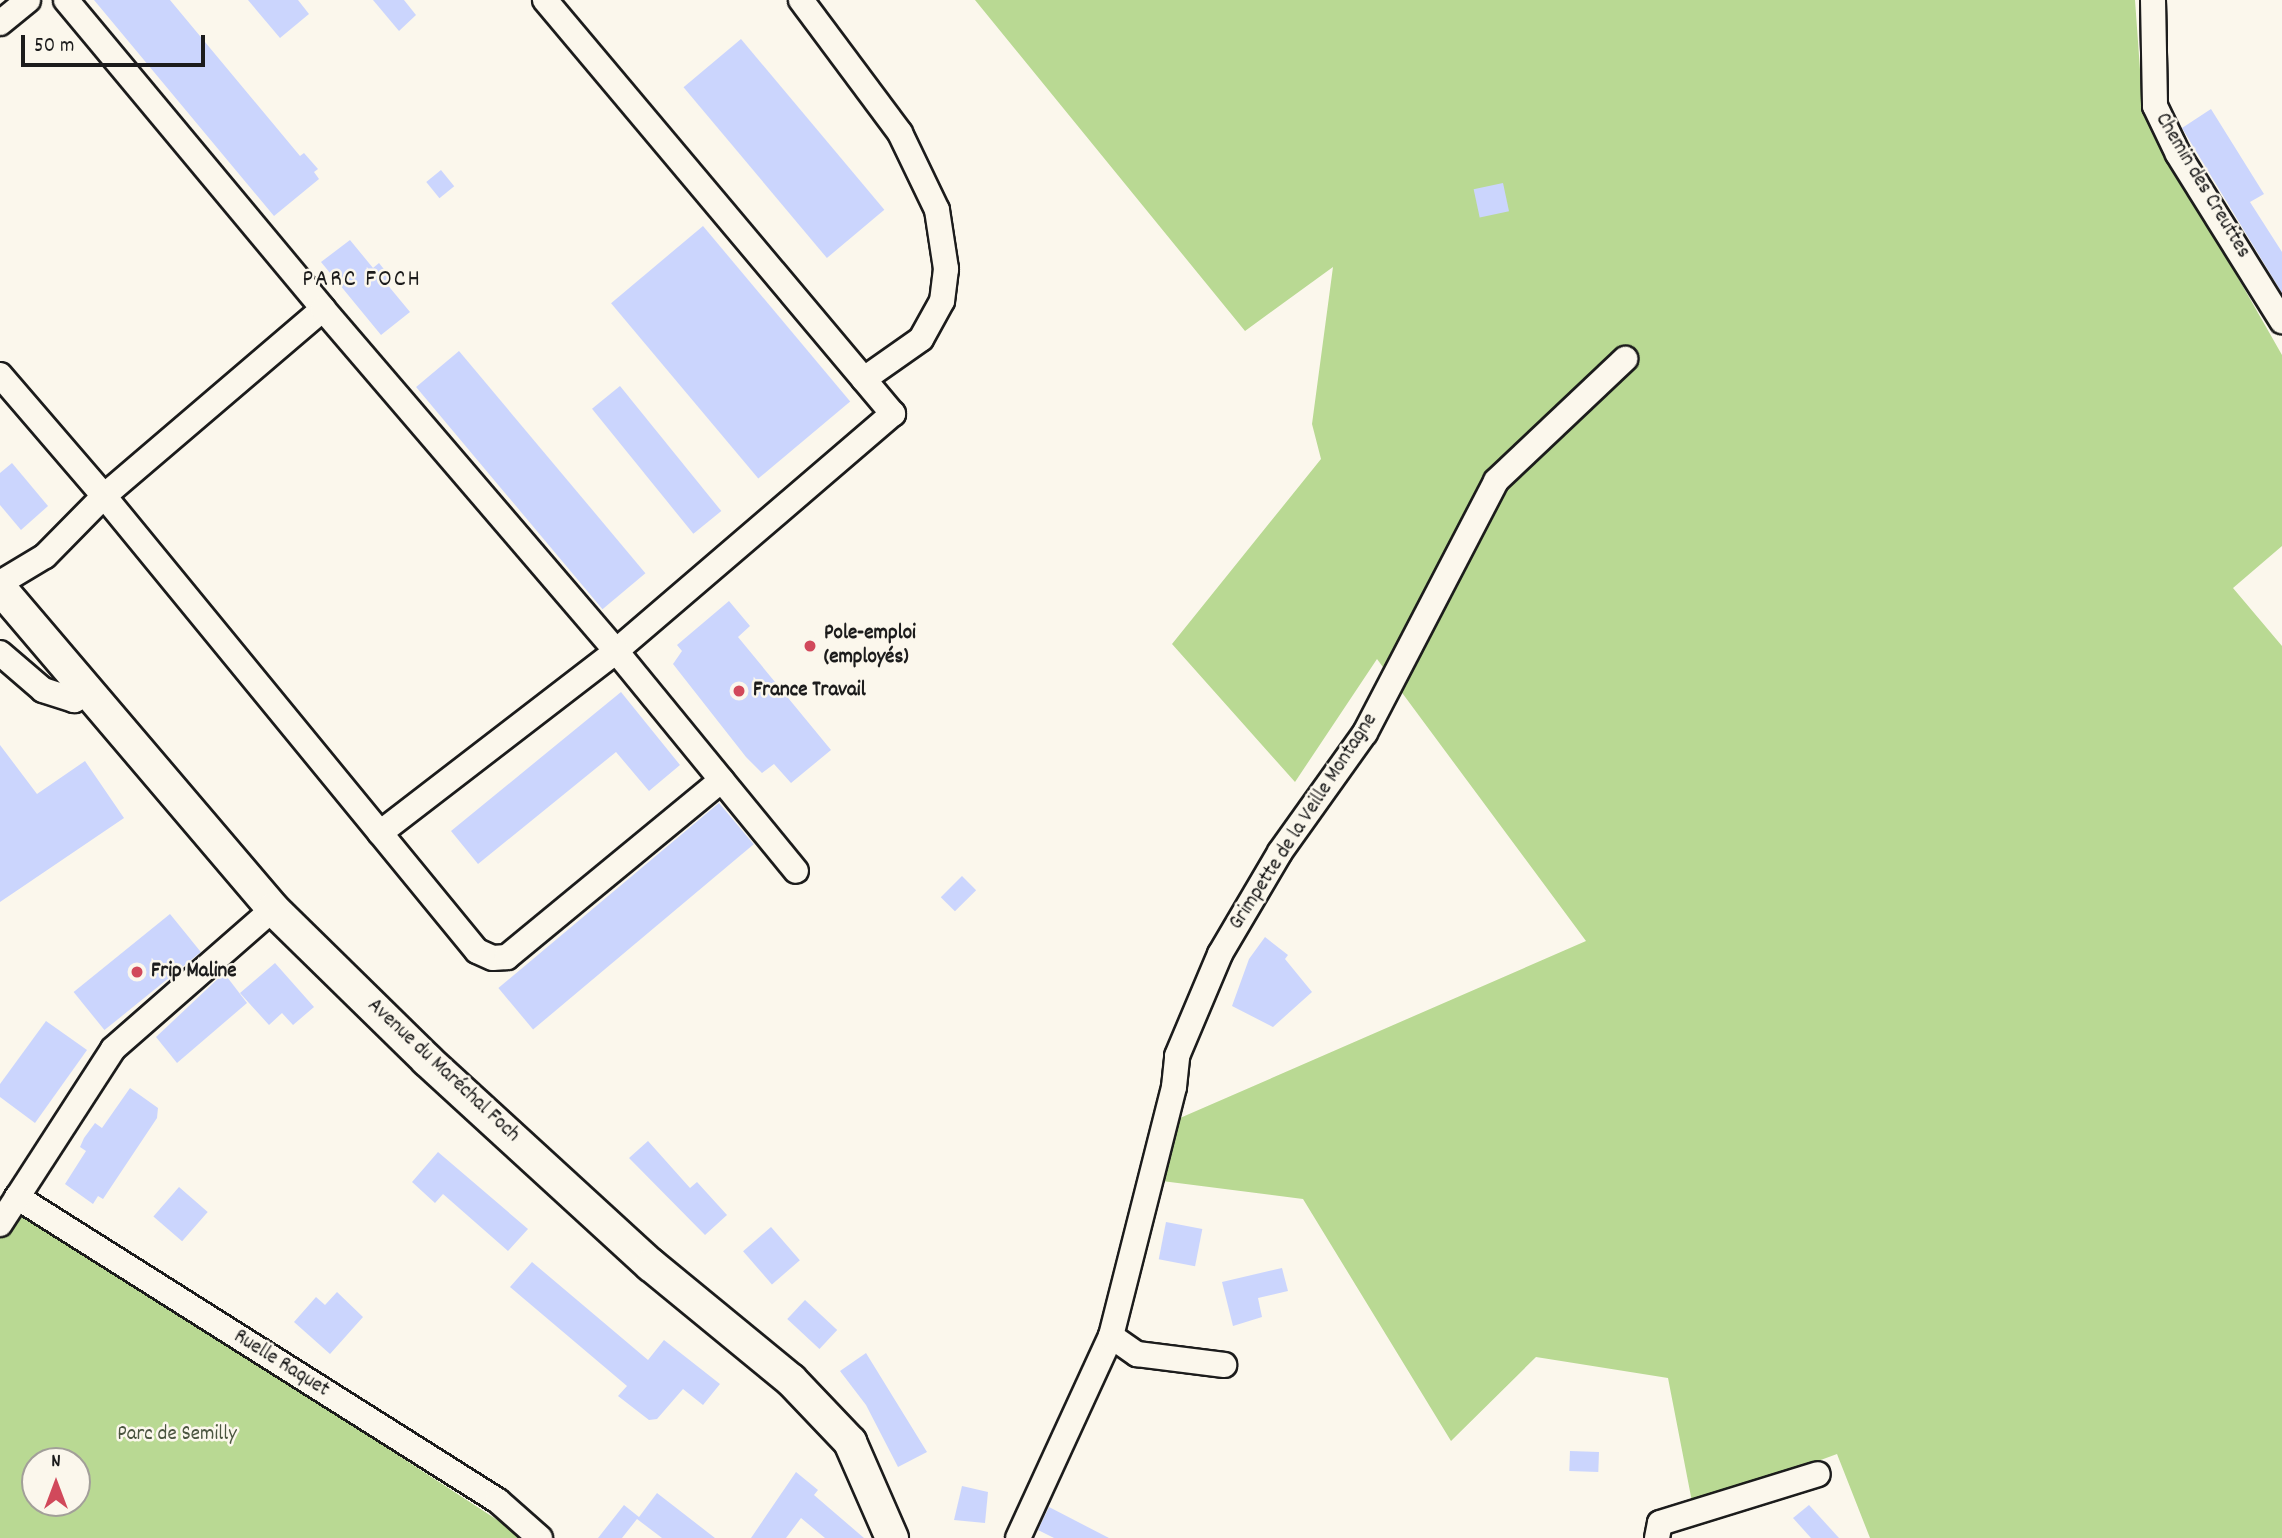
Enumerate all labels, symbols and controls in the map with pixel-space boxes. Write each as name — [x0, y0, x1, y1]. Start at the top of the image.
scale bar — [24, 21, 208, 65]
text: 50 m — [34, 32, 74, 62]
street label: Chemin des Creuttes — [2149, 109, 2255, 263]
district label: PARC FOCH — [303, 267, 421, 295]
place label: Pole-emploi (employés) — [824, 621, 916, 671]
marker: Pole-emploi (employés) — [802, 638, 818, 654]
place label: France Travail — [753, 678, 866, 704]
marker: France Travail — [731, 683, 747, 699]
street label: Grimpette de la Veille Montagne — [1225, 709, 1383, 935]
place label: Frip Maline — [151, 959, 236, 985]
marker: Frip Maline — [129, 964, 145, 980]
street label: Avenue du Maréchal Foch — [361, 994, 525, 1148]
street label: Ruelle Raquet — [229, 1325, 333, 1403]
park label: Parc de Semilly — [117, 1422, 237, 1448]
north arrow — [21, 1447, 91, 1517]
text: N — [51, 1449, 61, 1476]

